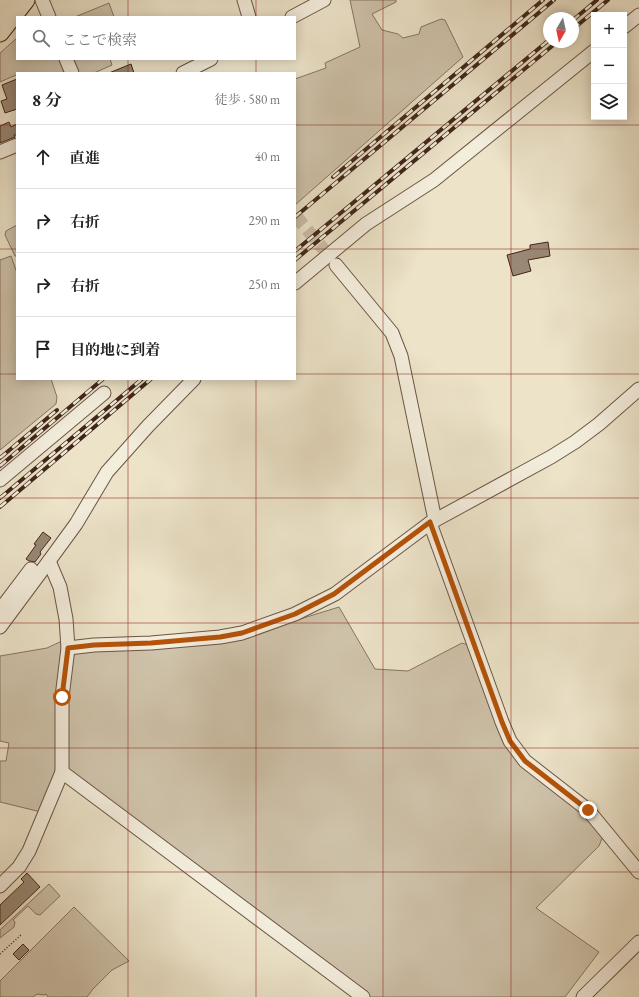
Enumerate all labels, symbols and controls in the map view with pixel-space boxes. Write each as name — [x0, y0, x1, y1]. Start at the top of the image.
north arrow — [543, 12, 579, 48]
map controls — [591, 12, 627, 120]
button: + — [591, 12, 627, 48]
search box — [16, 16, 296, 60]
icon: search — [30, 27, 52, 49]
text: ここで検索 — [62, 30, 137, 49]
button: − — [591, 48, 627, 84]
button: layers — [591, 84, 627, 120]
text: 8 分 — [32, 89, 62, 111]
text: 徒歩 · 580 m — [215, 91, 280, 108]
icon: ahead — [32, 146, 54, 168]
text: 直進 — [70, 148, 100, 167]
text: 40 m — [255, 148, 280, 165]
icon: right — [32, 210, 54, 232]
text: 右折 — [70, 212, 100, 231]
text: 290 m — [249, 212, 280, 229]
icon: right — [32, 274, 54, 296]
text: 右折 — [70, 276, 100, 295]
text: 250 m — [249, 276, 280, 293]
icon: arrive — [32, 338, 54, 360]
text: 目的地に到着 — [70, 340, 160, 359]
route start — [53, 688, 71, 706]
route end — [579, 801, 597, 819]

